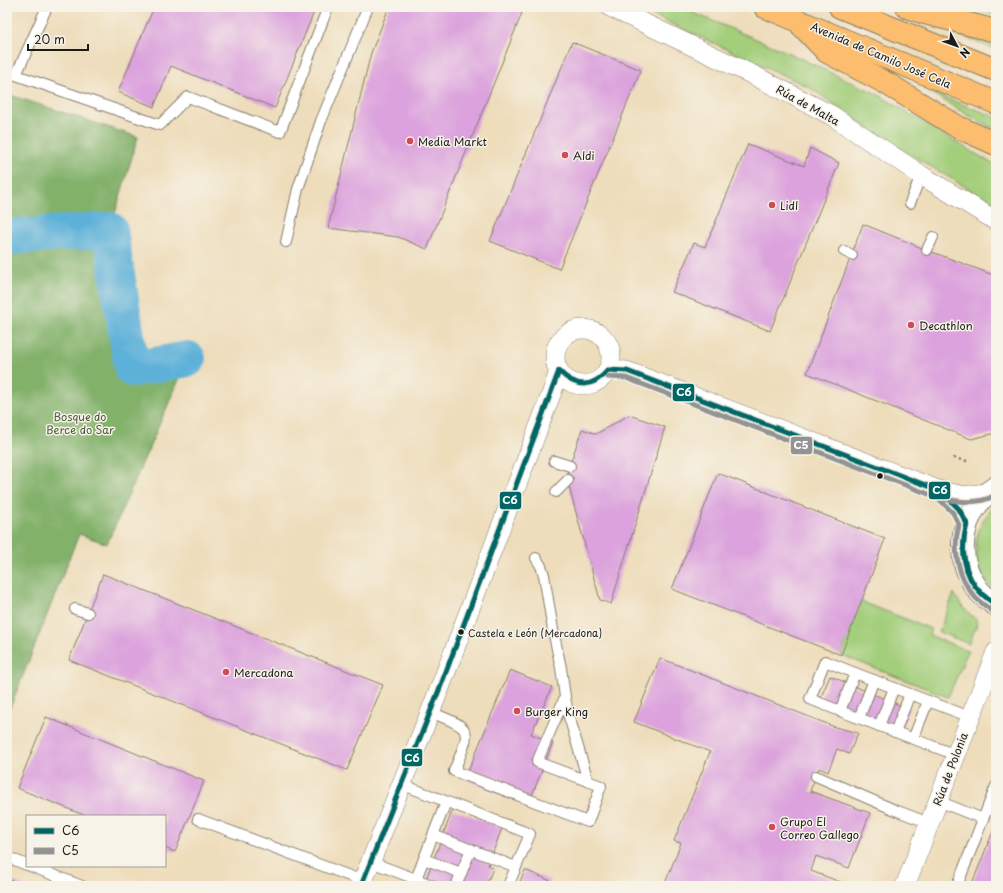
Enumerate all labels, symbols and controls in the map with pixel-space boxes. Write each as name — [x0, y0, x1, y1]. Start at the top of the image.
street label: Avenida de Camilo José Cela — [808, 18, 954, 93]
scale bar — [28, 26, 88, 52]
north arrow — [937, 26, 977, 66]
text: 20 m — [34, 30, 65, 48]
text: N — [955, 44, 974, 62]
street label: Rúa de Malta — [773, 80, 844, 130]
place label: Media Markt — [418, 133, 488, 150]
marker: Media Markt — [405, 136, 415, 146]
place label: Aldi — [573, 147, 594, 164]
marker: Aldi — [560, 150, 570, 160]
place label: Lidl — [780, 197, 798, 214]
marker: Lidl — [767, 200, 777, 210]
place label: Decathlon — [919, 317, 973, 334]
marker: Decathlon — [906, 320, 916, 330]
line badge: C6 — [672, 383, 695, 402]
text: C6 — [676, 383, 692, 400]
park label: Bosque do Berce do Sar — [46, 408, 114, 438]
line badge: C5 — [790, 436, 813, 455]
text: C5 — [793, 436, 809, 453]
unlabelled marker — [875, 471, 885, 481]
line badge: C6 — [928, 481, 951, 500]
text: C6 — [932, 481, 948, 498]
line badge: C6 — [499, 491, 522, 510]
text: C6 — [502, 491, 518, 508]
place label: Castela e León (Mercadona) — [468, 625, 602, 640]
marker: Castela e León (Mercadona) — [456, 627, 466, 637]
place label: Mercadona — [234, 664, 293, 681]
marker: Mercadona — [221, 667, 231, 677]
place label: Burger King — [525, 703, 588, 720]
marker: Burger King — [512, 706, 522, 716]
street label: Rúa de Polonia — [928, 729, 972, 808]
line badge: C6 — [401, 748, 423, 767]
text: C6 — [404, 749, 420, 766]
place label: Grupo El Correo Gallego — [780, 813, 859, 843]
legend — [26, 815, 166, 867]
text: C6 — [62, 821, 79, 839]
marker: Grupo El Correo Gallego — [767, 822, 777, 832]
text: C5 — [62, 841, 79, 859]

